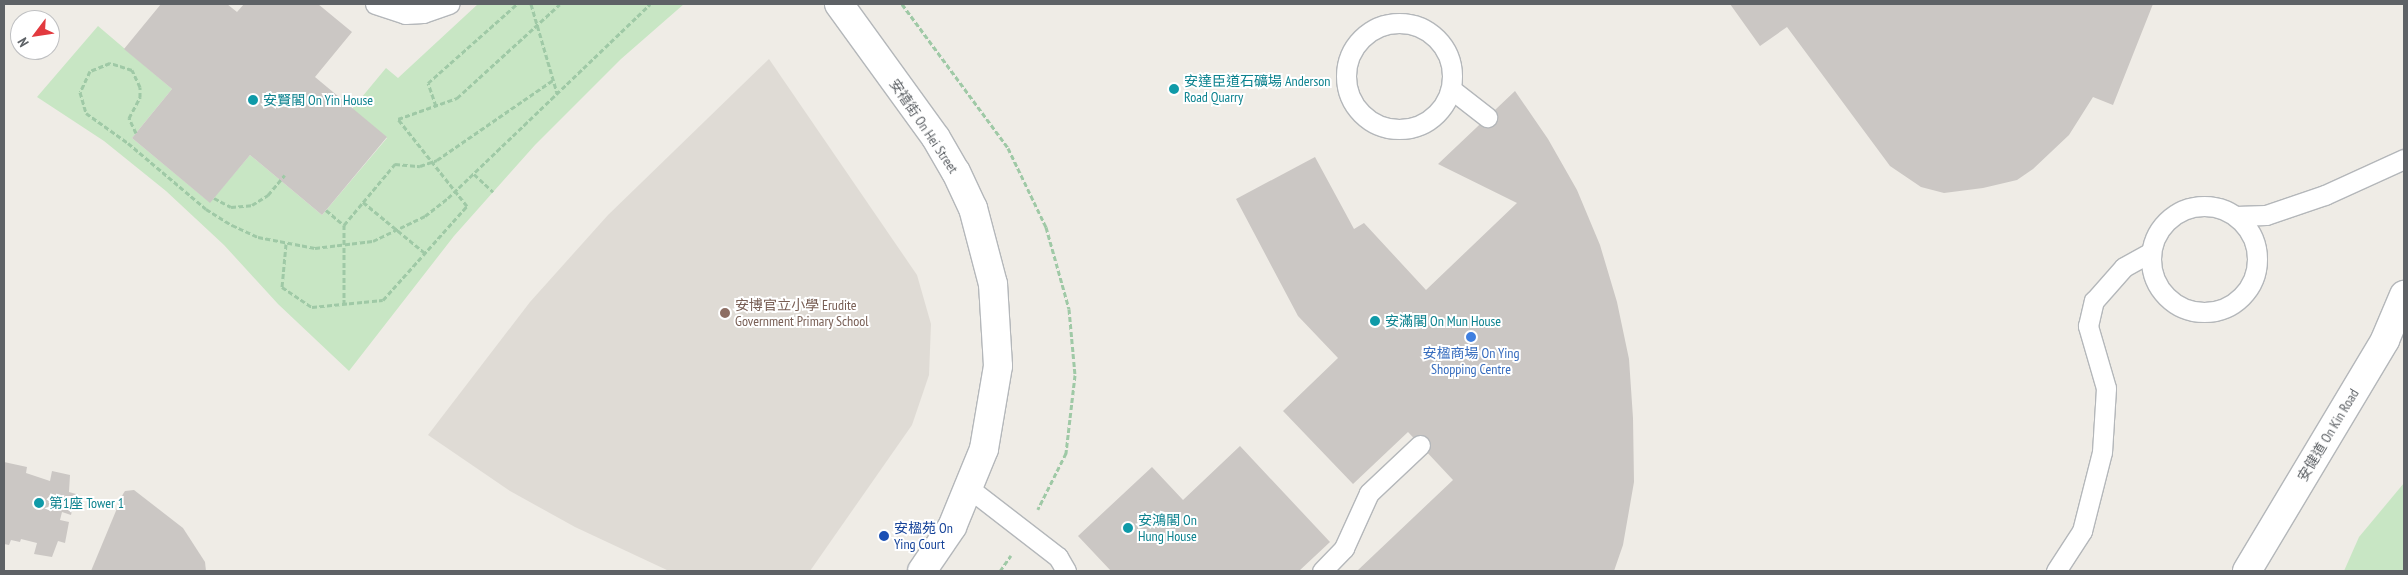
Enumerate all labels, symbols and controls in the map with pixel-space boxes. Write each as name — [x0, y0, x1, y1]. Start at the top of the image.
north arrow — [10, 10, 60, 60]
text: N — [13, 34, 33, 50]
place label: 安達臣道石礦場 Anderson Road Quarry — [1184, 73, 1330, 105]
street label: 安禧街 On Hei Street — [886, 76, 962, 176]
marker: 安達臣道石礦場 Anderson Road Quarry — [1168, 83, 1180, 95]
place label: 安賢閣 On Yin House — [263, 92, 373, 108]
marker: 安賢閣 On Yin House — [247, 94, 259, 106]
place label: 安博官立小學 Erudite Government Primary School — [735, 297, 869, 330]
marker: 安博官立小學 Erudite Government Primary School — [719, 307, 731, 319]
place label: 安滿閣 On Mun House — [1385, 313, 1501, 329]
marker: 安滿閣 On Mun House — [1369, 315, 1381, 327]
marker: 安楹商場 On Ying Shopping Centre — [1465, 331, 1477, 343]
place label: 安楹商場 On Ying Shopping Centre — [1422, 345, 1520, 378]
street label: 安健道 On Kin Road — [2294, 386, 2362, 484]
place label: 第1座 Tower 1 — [49, 495, 124, 511]
marker: 第1座 Tower 1 — [33, 497, 45, 509]
place label: 安鴻閣 On Hung House — [1138, 512, 1197, 544]
place label: 安楹苑 On Ying Court — [894, 520, 953, 552]
marker: 安鴻閣 On Hung House — [1122, 522, 1134, 534]
marker: 安楹苑 On Ying Court — [878, 530, 890, 542]

